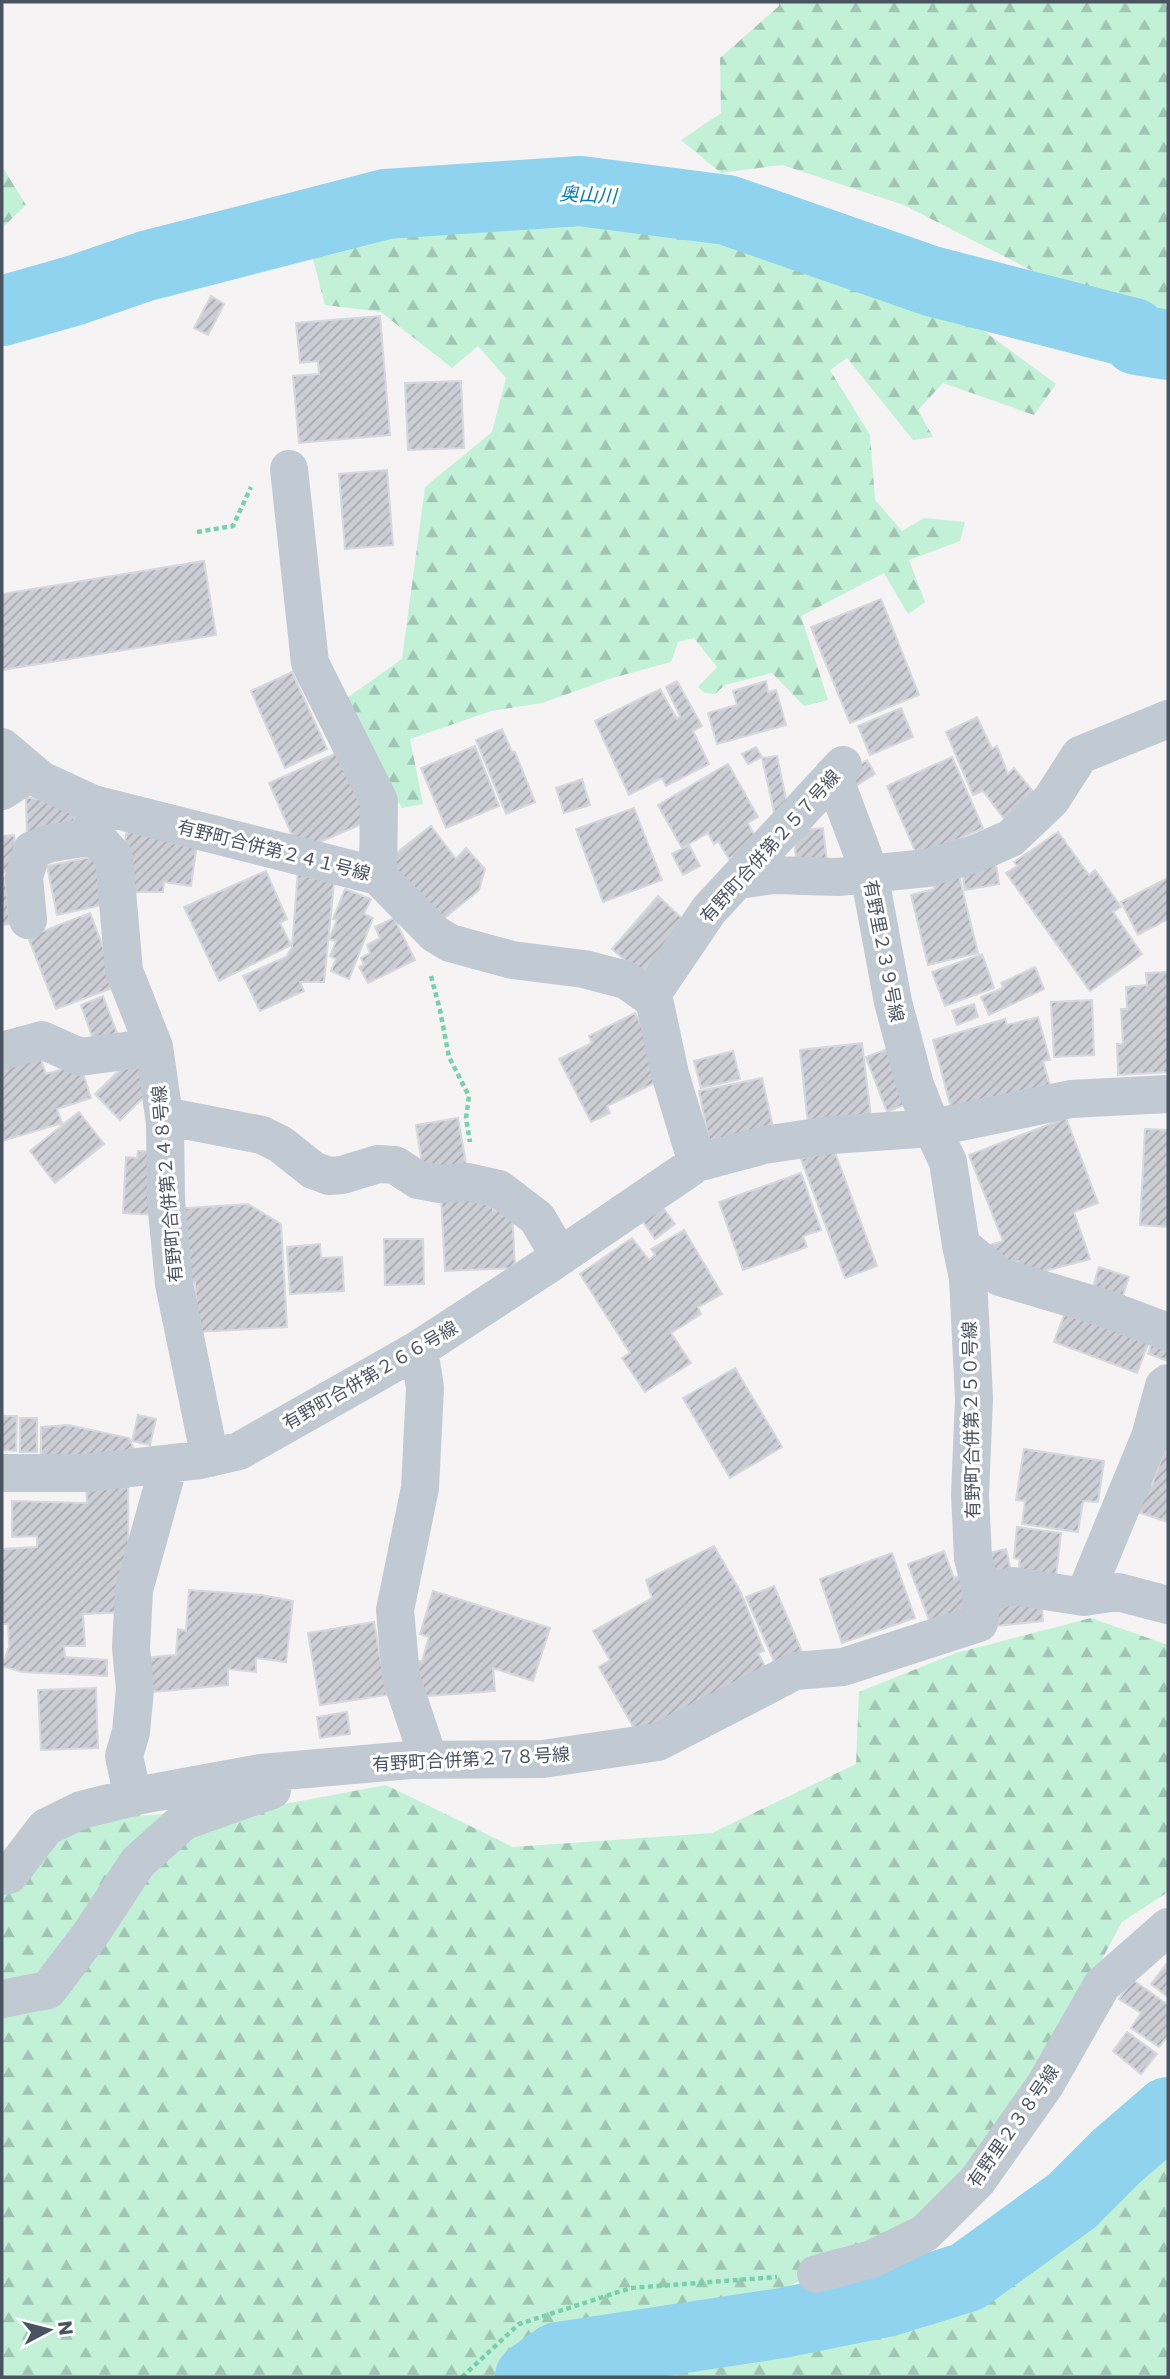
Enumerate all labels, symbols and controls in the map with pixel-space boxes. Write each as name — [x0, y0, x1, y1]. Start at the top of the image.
water label: 奥山川 — [559, 180, 619, 210]
street label: 有野町合併第２５７号線 — [694, 764, 846, 928]
street label: 有野町合併第２４１号線 — [175, 814, 373, 886]
street label: 有野里２３９号線 — [858, 878, 910, 1024]
street label: 有野町合併第２４８号線 — [146, 1084, 188, 1284]
street label: 有野町合併第２６６号線 — [278, 1315, 462, 1435]
street label: 有野町合併第２５０号線 — [957, 1321, 985, 1519]
street label: 有野町合併第２７８号線 — [371, 1741, 571, 1777]
street label: 有野里２３８号線 — [961, 2060, 1065, 2192]
north arrow — [14, 2295, 84, 2365]
text: N — [51, 2319, 80, 2337]

